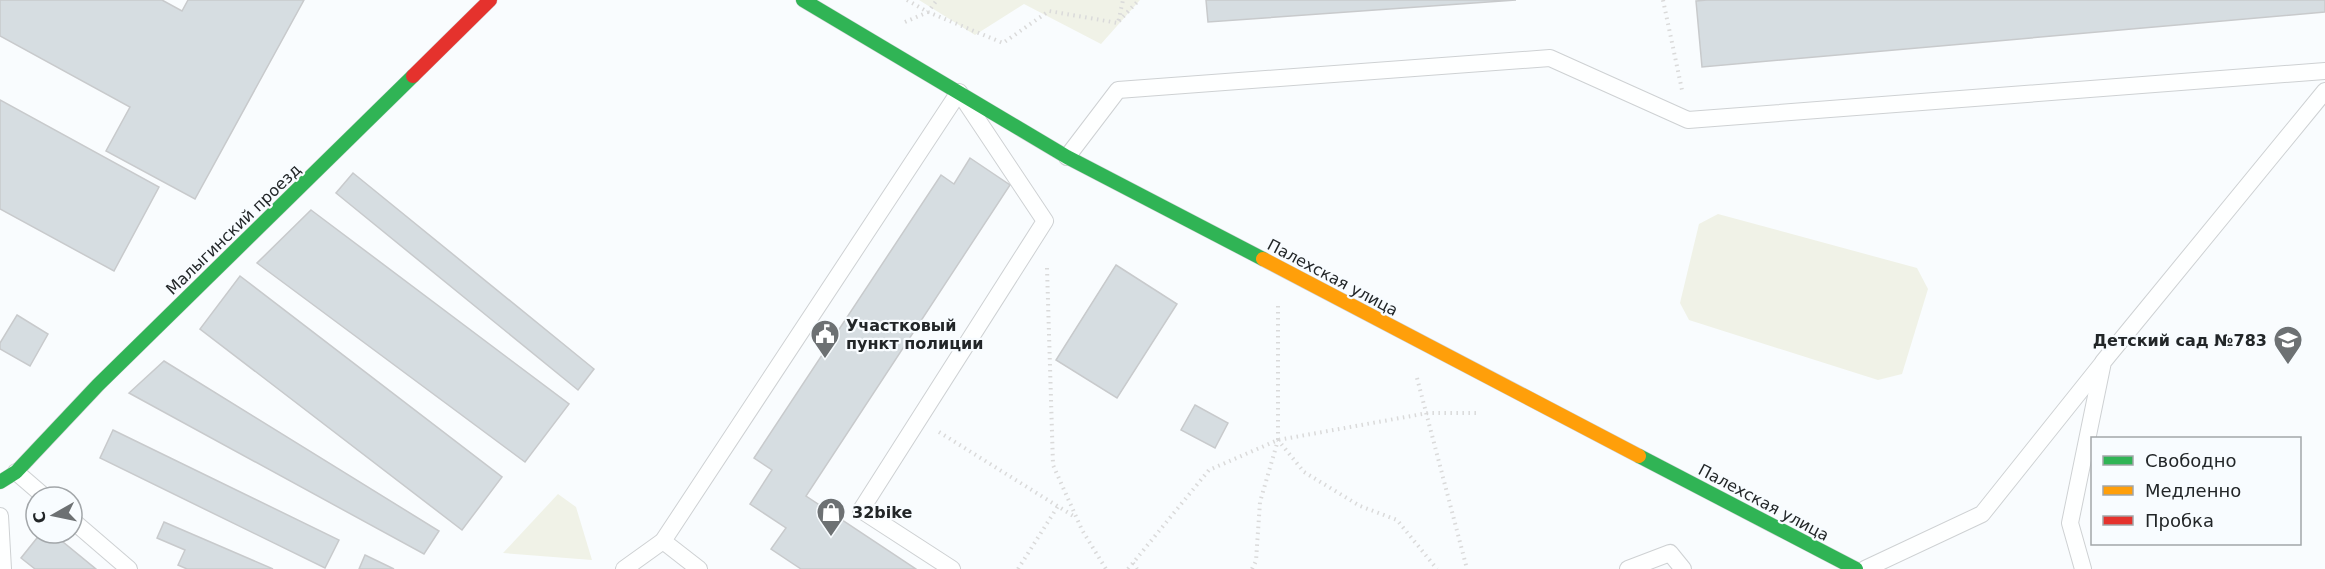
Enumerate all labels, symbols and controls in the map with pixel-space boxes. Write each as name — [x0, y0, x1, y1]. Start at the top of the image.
street label: Малыгинский проезд — [162, 160, 305, 299]
street label: Палехская улица — [1264, 235, 1401, 320]
place label: Участковый пункт полиции — [846, 316, 984, 353]
public building icon: Участковый пункт полиции — [809, 318, 841, 360]
school or university icon: Детский сад №783 — [2272, 324, 2304, 366]
place label: Детский сад №783 — [2093, 331, 2267, 350]
legend — [2091, 437, 2301, 545]
text: Свободно — [2145, 450, 2237, 471]
street label: Палехская улица — [1695, 460, 1832, 545]
text: Медленно — [2145, 480, 2241, 501]
north arrow — [24, 485, 84, 545]
shop icon: 32bike — [815, 496, 847, 538]
place label: 32bike — [852, 503, 912, 522]
text: С — [29, 510, 50, 525]
text: Пробка — [2145, 510, 2214, 531]

